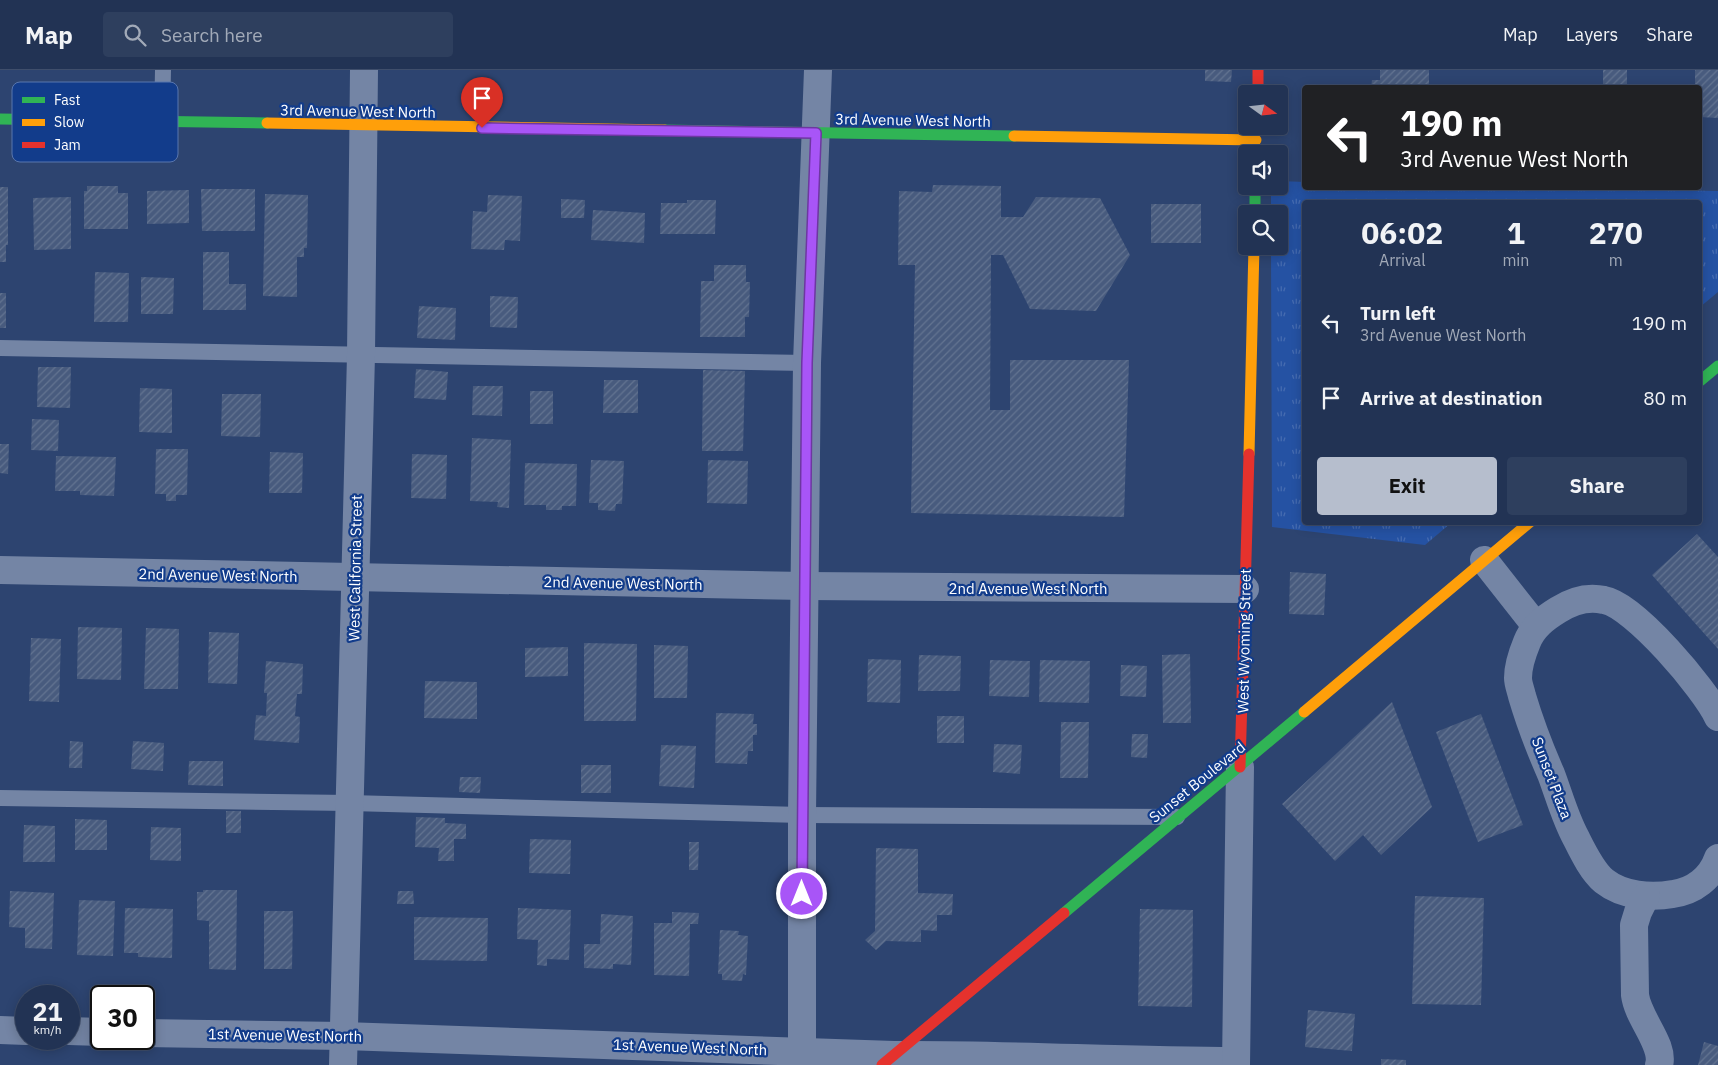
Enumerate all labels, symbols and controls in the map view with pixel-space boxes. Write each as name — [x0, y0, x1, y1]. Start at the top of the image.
search box — [103, 12, 453, 57]
text: Map — [25, 19, 73, 51]
icon: search — [121, 21, 149, 49]
text: Search here — [161, 23, 263, 47]
text: Map — [1503, 23, 1538, 46]
text: Layers — [1566, 23, 1618, 46]
text: Share — [1646, 23, 1693, 46]
pin — [461, 77, 503, 128]
legend — [12, 82, 178, 162]
icon: arrive — [468, 84, 496, 112]
north arrow — [1238, 85, 1288, 135]
map controls — [1238, 85, 1288, 255]
text: Fast — [54, 91, 80, 109]
street label: 3rd Avenue West North — [280, 100, 436, 122]
text: 190 m — [1400, 100, 1503, 146]
icon: left — [1317, 105, 1382, 170]
street label: 3rd Avenue West North — [835, 109, 991, 131]
text: Slow — [54, 113, 85, 131]
text: Jam — [54, 136, 81, 154]
text: 3rd Avenue West North — [1400, 144, 1629, 173]
button: sound — [1238, 145, 1288, 195]
button: search — [1238, 205, 1288, 255]
text: 06:02 — [1361, 213, 1443, 252]
text: 1 — [1507, 213, 1525, 252]
text: 270 — [1589, 213, 1643, 252]
text: Arrival — [1379, 250, 1426, 270]
text: min — [1502, 250, 1529, 270]
text: m — [1609, 250, 1623, 270]
text: Turn left — [1360, 301, 1436, 325]
icon: left — [1317, 309, 1345, 337]
text: 190 m — [1632, 311, 1687, 335]
text: 3rd Avenue West North — [1360, 325, 1526, 345]
icon: arrive — [1317, 384, 1345, 412]
text: Arrive at destination — [1360, 386, 1543, 410]
text: 80 m — [1643, 386, 1687, 410]
button: Exit — [1317, 457, 1497, 515]
button: Share — [1507, 457, 1687, 515]
street label: West California Street — [344, 495, 366, 641]
street label: 2nd Avenue West North — [138, 564, 298, 586]
street label: West Wyoming Street — [1233, 569, 1255, 713]
street label: 2nd Avenue West North — [543, 572, 703, 594]
street label: 2nd Avenue West North — [948, 579, 1108, 598]
street label: Sunset Plaza — [1528, 734, 1576, 822]
street label: Sunset Boulevard — [1145, 737, 1249, 827]
position arrow — [775, 867, 827, 919]
speed limit sign: 30 — [90, 985, 155, 1050]
text: 21 — [32, 995, 63, 1028]
text: km/h — [33, 1022, 62, 1037]
street label: 1st Avenue West North — [208, 1024, 362, 1046]
street label: 1st Avenue West North — [613, 1035, 767, 1059]

